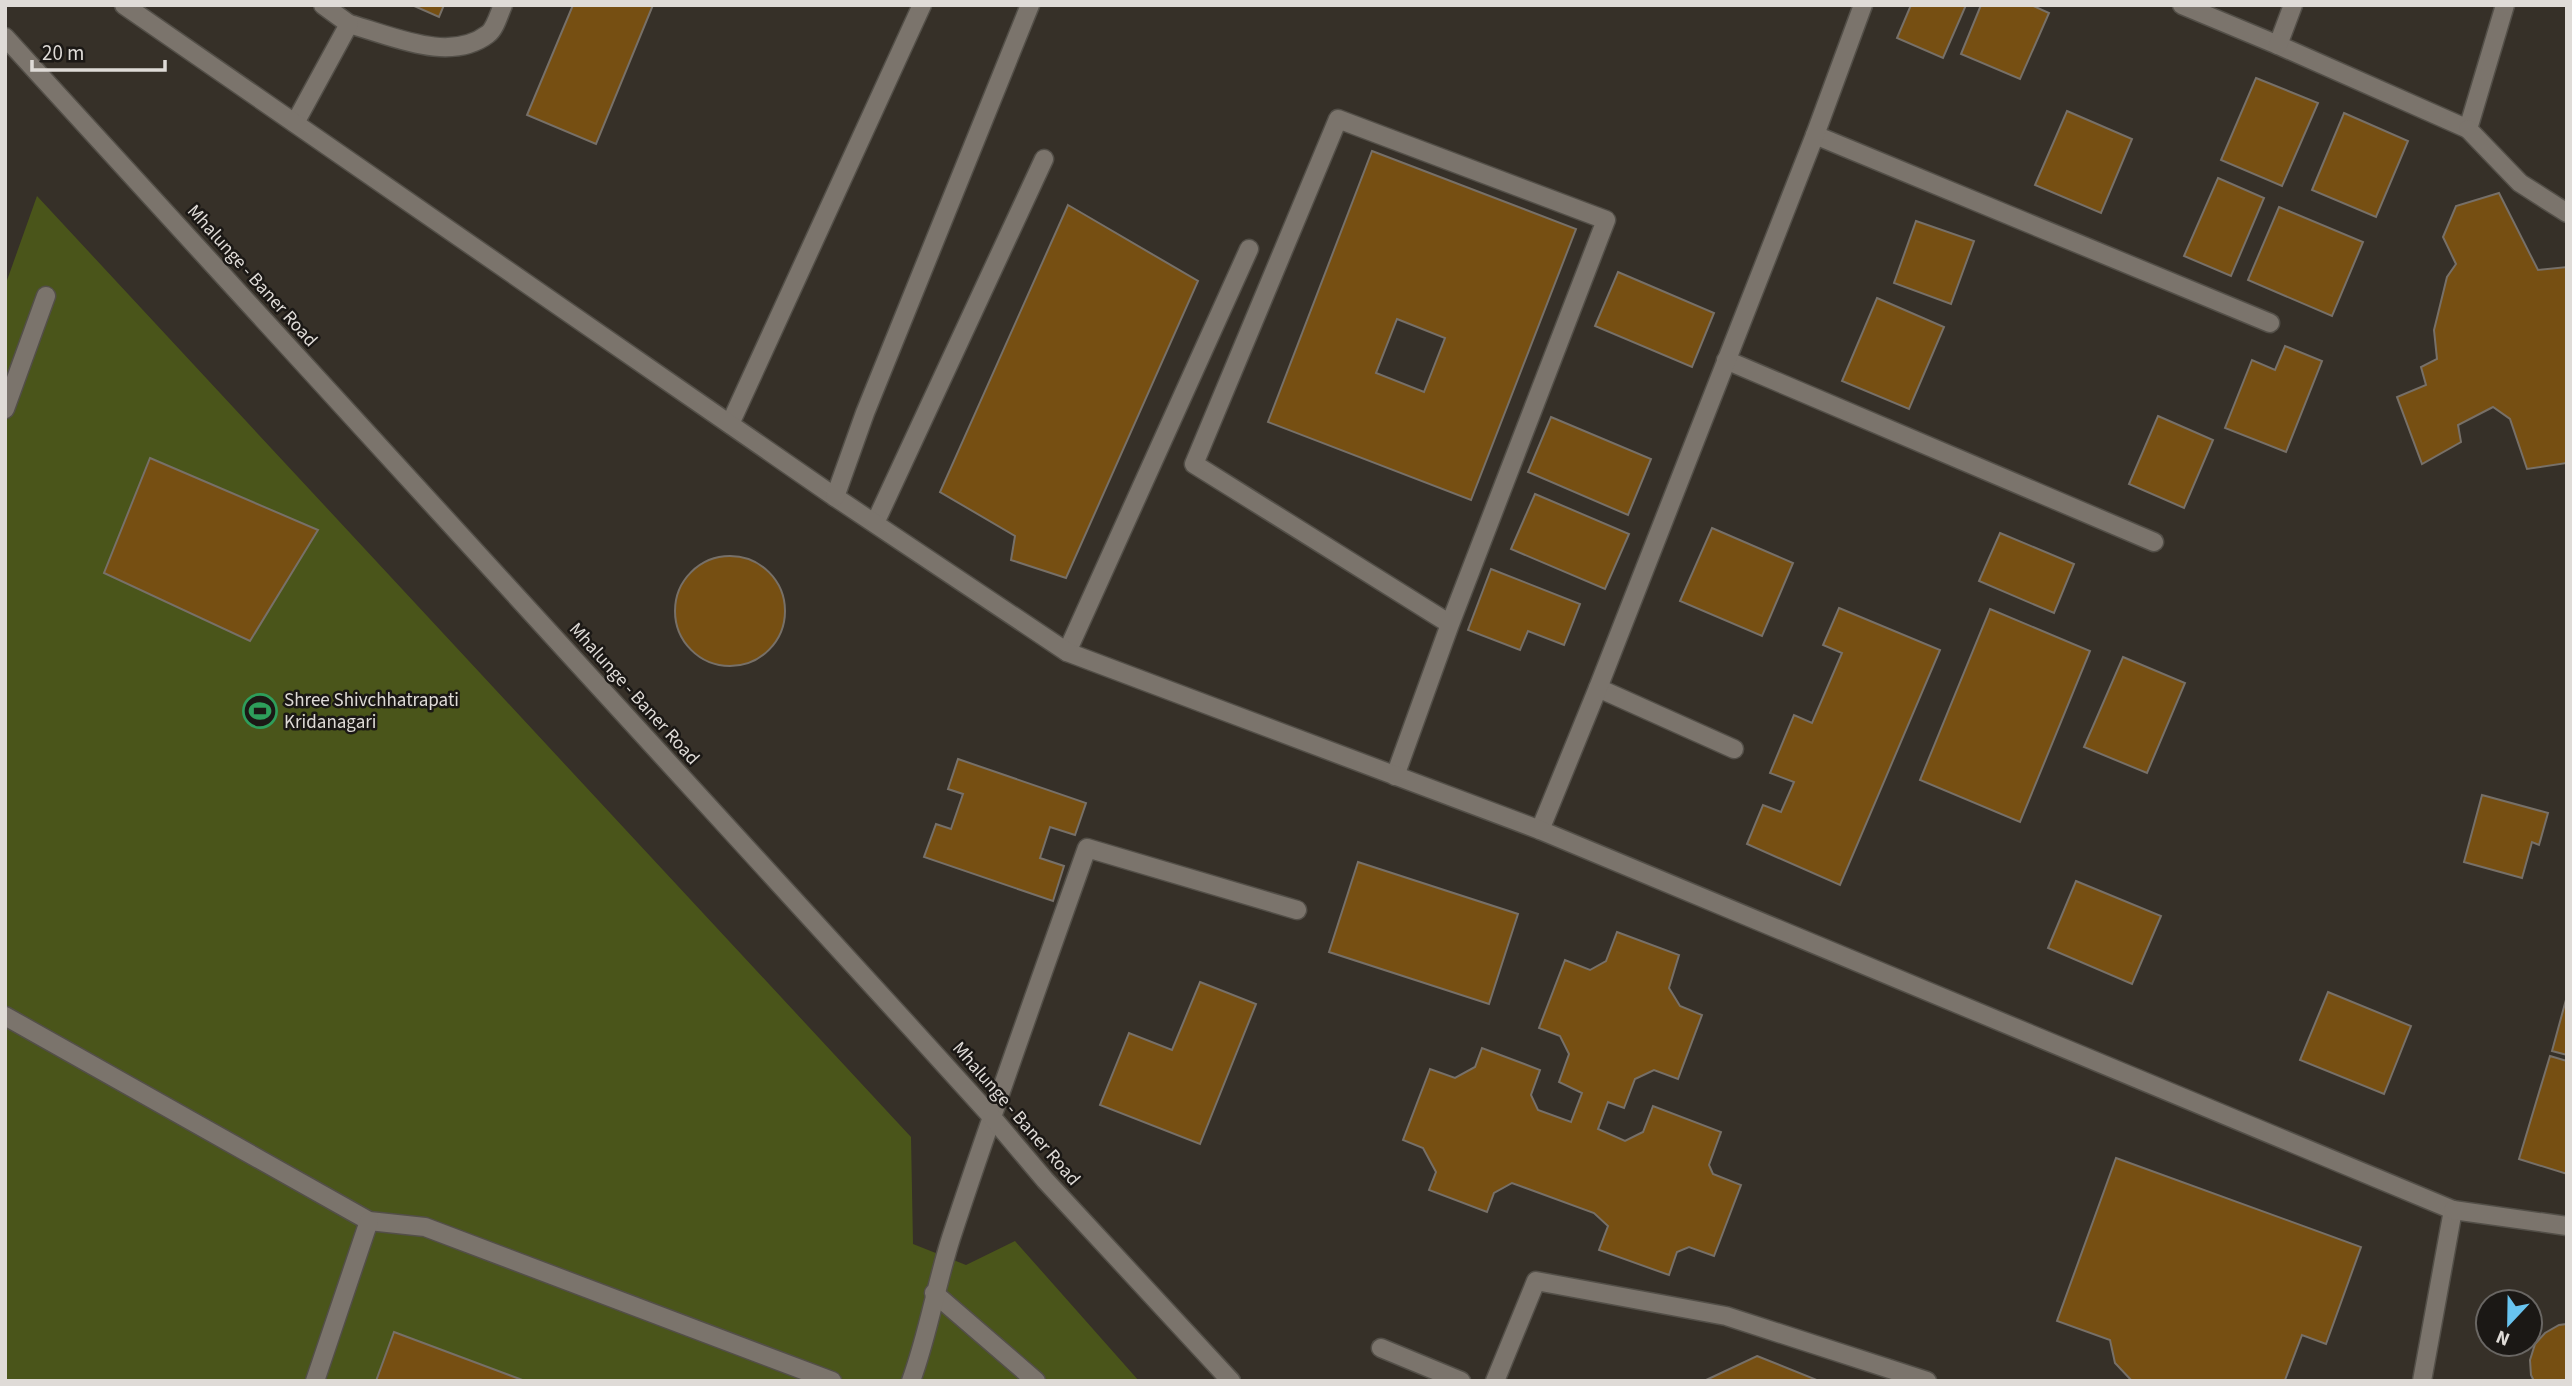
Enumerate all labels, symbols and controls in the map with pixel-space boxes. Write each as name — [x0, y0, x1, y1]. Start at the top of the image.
scale bar — [32, 28, 164, 72]
text: 20 m — [42, 38, 84, 68]
street label: Mhalunge - Baner Road — [181, 199, 323, 353]
street label: Mhalunge - Baner Road — [563, 617, 705, 771]
place label: Shree Shivchhatrapati Kridanagari — [284, 687, 459, 736]
sports icon: Shree Shivchhatrapati Kridanagari — [241, 692, 279, 730]
street label: Mhalunge - Baner Road — [946, 1036, 1086, 1192]
north arrow — [2474, 1288, 2544, 1358]
text: N — [2492, 1322, 2514, 1352]

